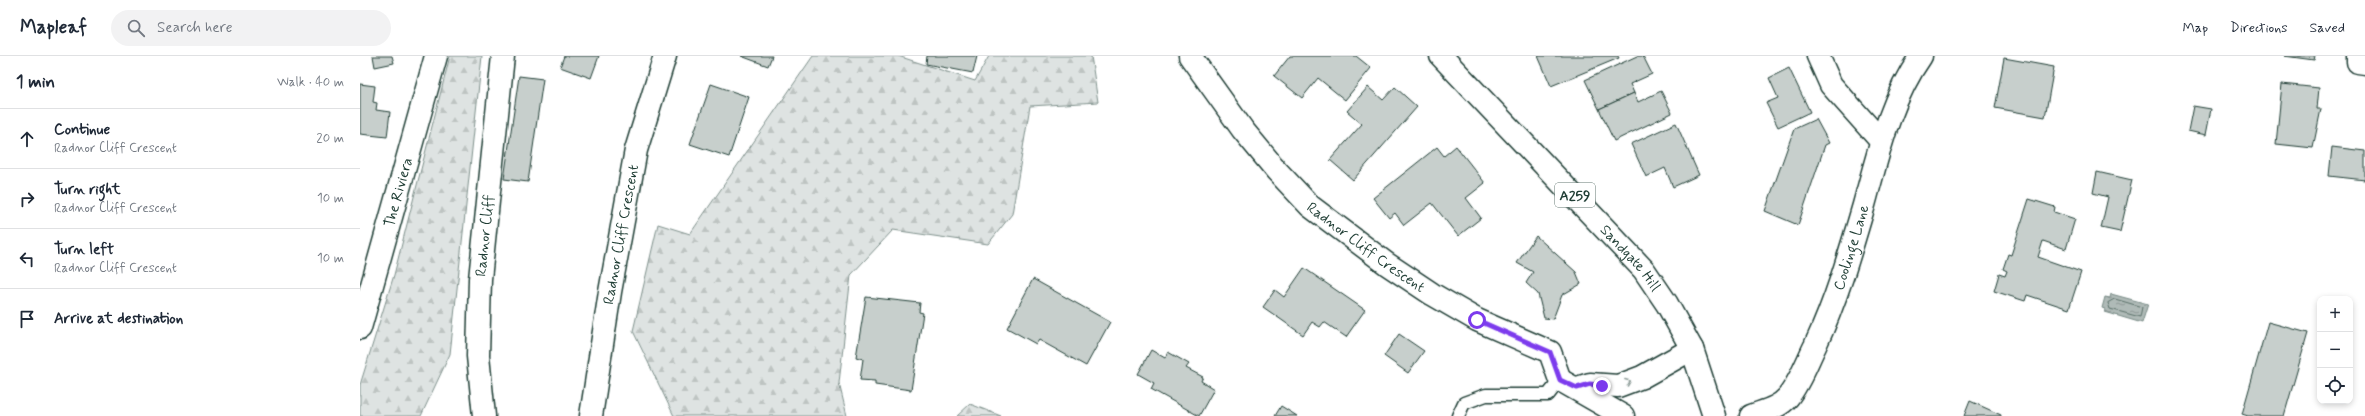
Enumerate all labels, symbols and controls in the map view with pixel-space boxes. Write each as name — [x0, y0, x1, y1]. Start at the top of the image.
search box — [111, 10, 391, 46]
text: Mapleaf — [20, 15, 87, 40]
icon: search — [125, 17, 147, 39]
text: Search here — [157, 18, 233, 38]
text: Map — [2182, 19, 2208, 37]
text: Directions — [2230, 19, 2288, 37]
text: Saved — [2310, 19, 2345, 37]
text: 1 min — [16, 71, 55, 93]
text: Walk · 40 m — [277, 74, 344, 91]
text: Continue — [54, 120, 110, 140]
icon: ahead — [16, 128, 38, 150]
text: 20 m — [316, 130, 344, 147]
text: Radnor Cliff Crescent — [54, 140, 177, 157]
street label: The Riviera — [380, 155, 418, 230]
street label: Radnor Cliff Crescent — [599, 163, 644, 306]
text: Turn right — [54, 180, 121, 200]
road number: A259 — [1555, 183, 1595, 207]
icon: right — [16, 188, 38, 210]
text: 10 m — [317, 190, 344, 207]
street label: Radnor Cliff — [471, 193, 500, 278]
street label: Radnor Cliff Crescent — [1302, 198, 1429, 298]
text: Radnor Cliff Crescent — [54, 200, 177, 217]
street label: Coolinge Lane — [1829, 203, 1875, 293]
street label: Sandgate Hill — [1595, 221, 1665, 296]
text: Turn left — [54, 240, 114, 260]
icon: left — [16, 248, 38, 270]
text: 10 m — [317, 250, 344, 267]
text: Radnor Cliff Crescent — [54, 260, 177, 277]
map controls — [2317, 296, 2353, 404]
button: + — [2317, 296, 2353, 332]
icon: arrive — [16, 308, 38, 330]
text: Arrive at destination — [54, 309, 183, 329]
route start — [1468, 311, 1486, 329]
button: − — [2317, 332, 2353, 368]
button: locate — [2317, 368, 2353, 404]
route end — [1593, 377, 1611, 395]
one-way arrow — [1625, 378, 1632, 386]

